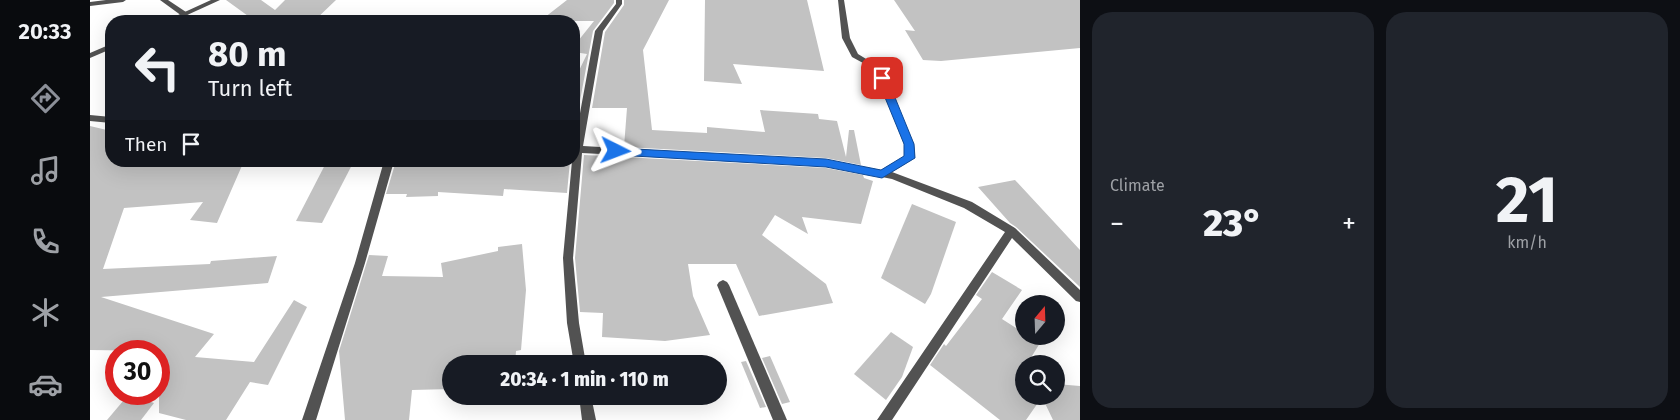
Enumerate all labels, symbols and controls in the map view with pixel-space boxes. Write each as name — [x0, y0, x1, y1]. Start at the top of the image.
text: 20:33 — [19, 18, 71, 45]
text: 80 m — [208, 33, 287, 75]
icon: left — [125, 35, 190, 100]
pin — [861, 57, 903, 99]
icon: arrive — [868, 64, 896, 92]
text: Turn left — [208, 75, 292, 102]
icon: directions — [28, 81, 63, 116]
position arrow — [589, 124, 641, 176]
icon: arrive — [177, 130, 205, 158]
text: Then — [125, 133, 167, 156]
icon: music — [28, 153, 63, 188]
text: 21 — [1496, 161, 1558, 239]
text: Climate — [1110, 176, 1165, 195]
text: 23° — [1203, 200, 1263, 246]
text: − — [1110, 207, 1124, 240]
text: + — [1342, 207, 1356, 240]
icon: phone — [28, 224, 63, 259]
text: km/h — [1507, 233, 1547, 252]
icon: climate — [28, 295, 63, 330]
north arrow — [1015, 295, 1065, 345]
map controls — [1015, 295, 1065, 405]
speed limit sign: 30 — [105, 340, 170, 405]
button: search — [1015, 355, 1065, 405]
icon: car — [28, 367, 63, 402]
text: 20:34 · 1 min · 110 m — [500, 368, 669, 391]

